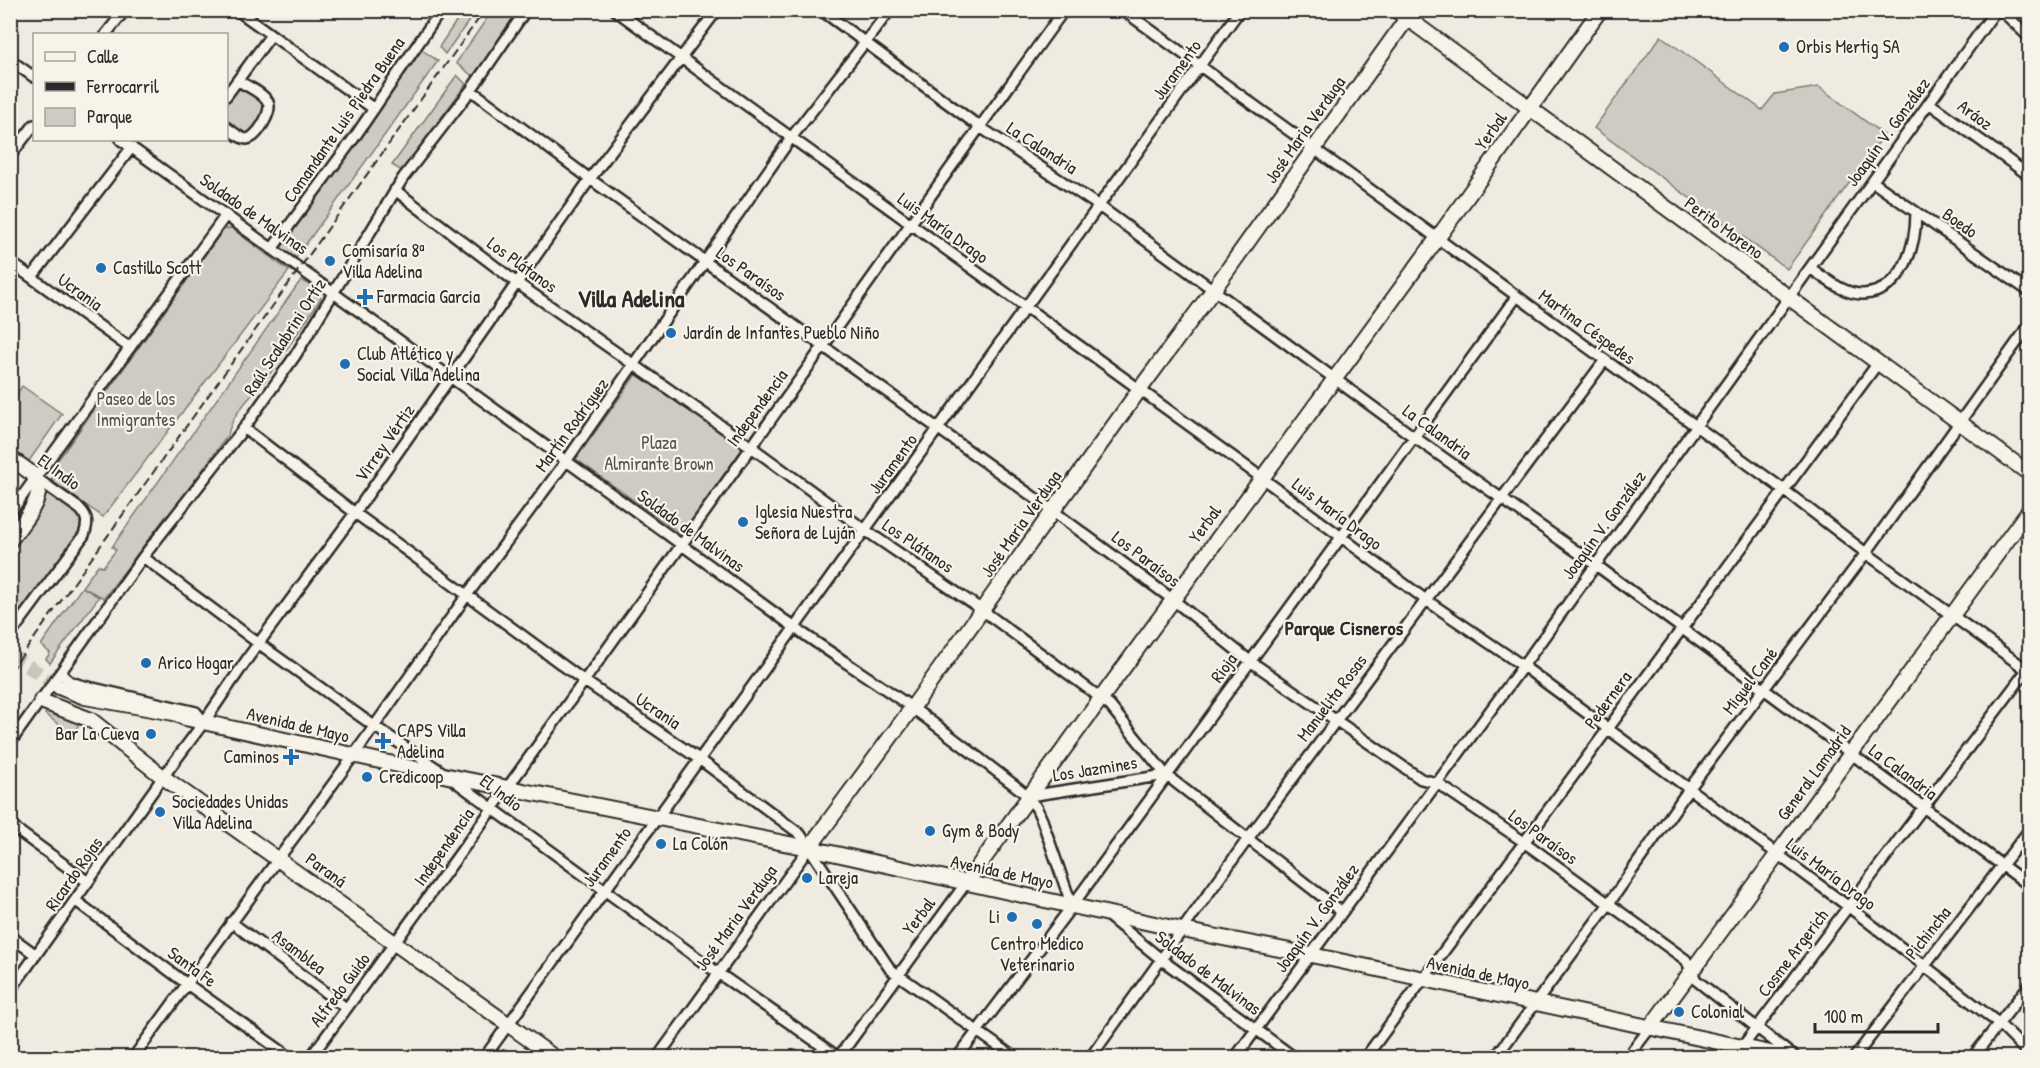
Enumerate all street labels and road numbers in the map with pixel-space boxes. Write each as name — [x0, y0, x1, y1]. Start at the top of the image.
street label: Comandante Luis Piedra Buena — [277, 32, 410, 208]
street label: Juramento — [1146, 35, 1207, 105]
street label: José Maria Verduga — [1258, 71, 1351, 188]
street label: Joaquín V. González — [1839, 72, 1936, 191]
street label: Aráoz — [1953, 93, 1998, 136]
street label: Yerbal — [1469, 106, 1513, 155]
street label: La Calandria — [1002, 115, 1083, 180]
street label: Soldado de Malvinas — [195, 167, 314, 260]
street label: Luis María Drago — [893, 186, 994, 269]
street label: Perito Moreno — [1680, 190, 1769, 265]
street label: Boedo — [1938, 202, 1983, 244]
street label: Los Plátanos — [482, 231, 562, 299]
street label: Los Paraísos — [711, 240, 791, 307]
street label: Ucrania — [53, 267, 108, 316]
street label: Raúl Scalabrini Ortíz — [237, 273, 332, 400]
street label: Martina Céspedes — [1534, 283, 1641, 370]
street label: Independencia — [720, 364, 793, 451]
street label: Martín Rodríguez — [529, 372, 614, 477]
street label: La Calandria — [1398, 398, 1477, 465]
street label: Virrey Vértiz — [349, 399, 421, 486]
street label: Juramento — [862, 429, 923, 499]
street label: El Indio — [33, 448, 86, 496]
street label: José Maria Verduga — [974, 465, 1067, 582]
street label: Joaquín V. González — [1555, 465, 1652, 584]
street label: Luis María Drago — [1287, 472, 1387, 556]
street label: Soldado de Malvinas — [633, 483, 750, 578]
street label: Yerbal — [1182, 499, 1227, 548]
street label: Los Plátanos — [878, 513, 959, 579]
street label: Los Paraísos — [1107, 525, 1186, 593]
street label: Miguel Cané — [1716, 642, 1783, 719]
street label: Rioja — [1204, 648, 1243, 687]
street label: Manuelita Rosas — [1291, 649, 1373, 746]
street label: Pedernera — [1578, 666, 1637, 734]
street label: Ucrania — [631, 686, 686, 735]
street label: Avenida de Mayo — [244, 701, 352, 748]
street label: General Lamadrid — [1771, 720, 1857, 825]
street label: La Calandria — [1864, 738, 1943, 806]
street label: Los Jazmines — [1051, 750, 1139, 787]
street label: El Indio — [475, 768, 528, 817]
street label: Independencia — [408, 803, 480, 891]
street label: Los Paraísos — [1504, 803, 1583, 870]
street label: Juramento — [576, 822, 637, 892]
street label: Ricardo Rojas — [39, 832, 108, 916]
street label: Luis María Drago — [1781, 832, 1881, 916]
street label: Paraná — [301, 846, 352, 893]
street label: Avenida de Mayo — [948, 848, 1056, 895]
street label: Joaquín V. González — [1268, 858, 1365, 977]
street label: José Maria Verduga — [689, 860, 783, 976]
street label: Yerbal — [896, 892, 941, 940]
street label: Pichincha — [1899, 901, 1956, 964]
street label: Cosme Argerich — [1751, 903, 1834, 1002]
street label: Asamblea — [267, 923, 331, 980]
street label: Soldado de Malvinas — [1150, 924, 1267, 1021]
street label: Santa Fe — [163, 940, 222, 993]
street label: Alfredo Guido — [304, 948, 376, 1032]
street label: Avenida de Mayo — [1424, 949, 1532, 996]

